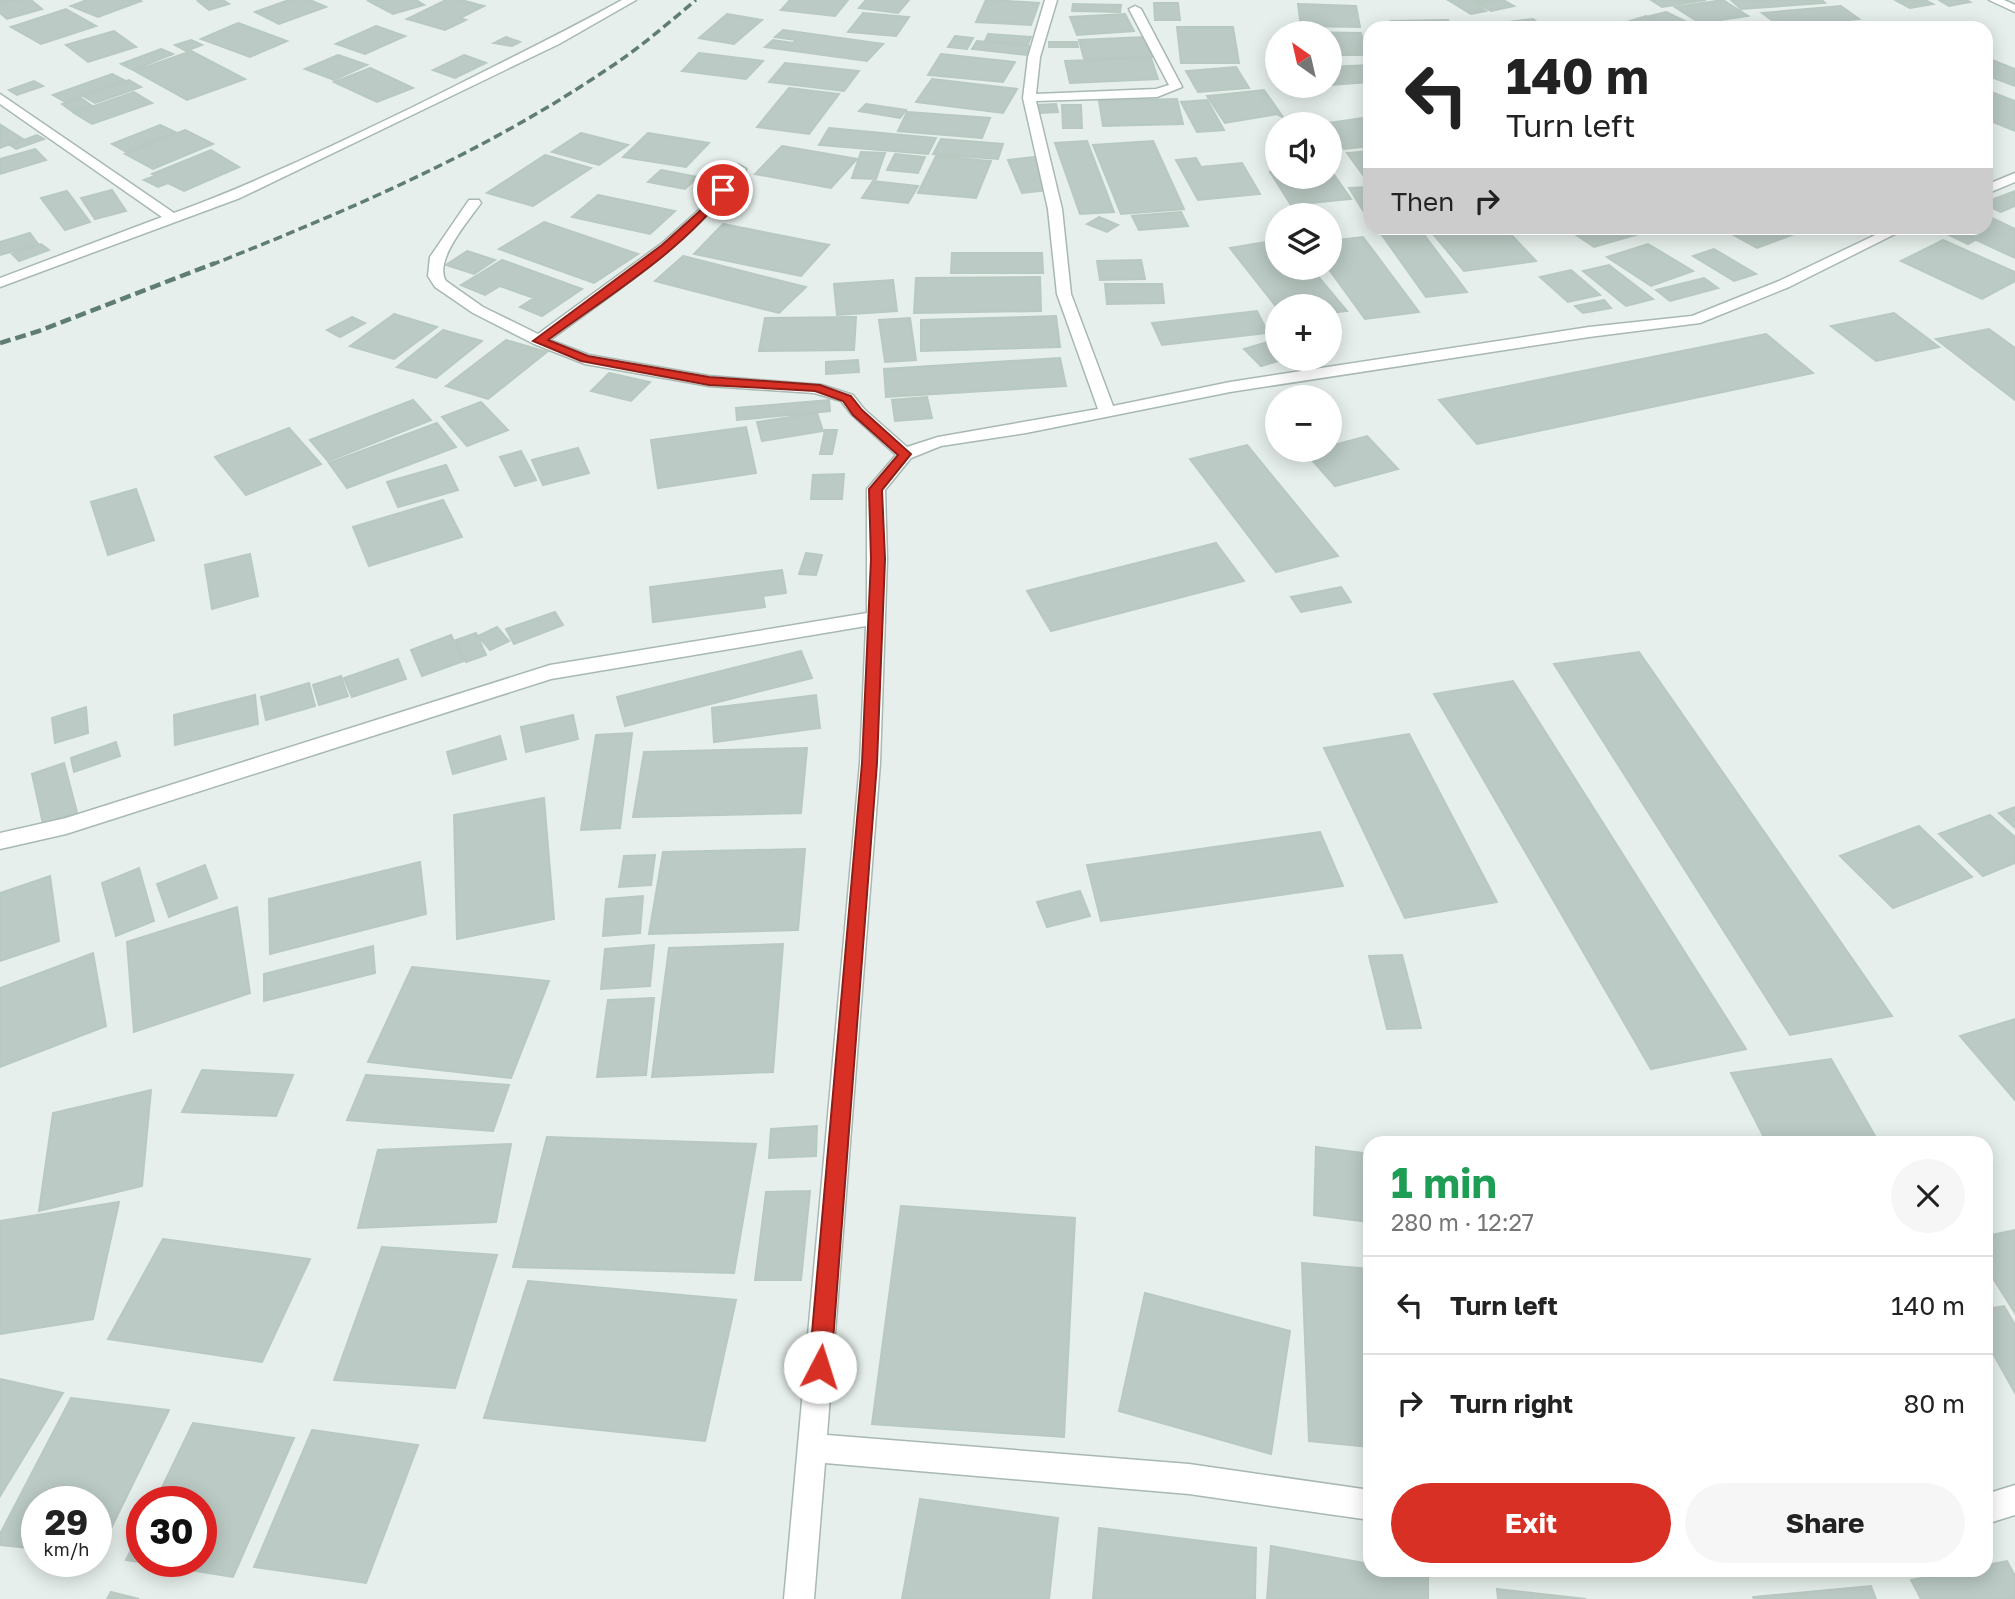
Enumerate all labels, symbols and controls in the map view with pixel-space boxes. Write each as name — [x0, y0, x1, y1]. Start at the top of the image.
north arrow — [1265, 21, 1342, 98]
map controls — [1265, 21, 1342, 462]
text: 140 m — [1506, 46, 1649, 105]
icon: left — [1391, 49, 1482, 140]
text: Turn left — [1506, 106, 1635, 144]
button: sound — [1265, 112, 1342, 189]
pin — [693, 160, 753, 220]
icon: arrive — [704, 171, 742, 209]
icon: right — [1468, 182, 1506, 220]
text: Then — [1391, 186, 1454, 217]
button: layers — [1265, 203, 1342, 280]
button: + — [1265, 294, 1342, 371]
button: − — [1265, 385, 1342, 462]
text: 1 min — [1391, 1157, 1497, 1207]
button: close — [1891, 1159, 1965, 1233]
text: 280 m · 12:27 — [1391, 1208, 1534, 1236]
icon: left — [1391, 1286, 1429, 1324]
text: Turn left — [1450, 1290, 1558, 1321]
text: 140 m — [1891, 1290, 1965, 1321]
position arrow — [783, 1330, 857, 1404]
icon: right — [1391, 1384, 1429, 1422]
text: Turn right — [1450, 1388, 1573, 1419]
text: 80 m — [1904, 1388, 1965, 1419]
button: Exit — [1391, 1483, 1671, 1563]
button: Share — [1685, 1483, 1965, 1563]
speed limit sign: 30 — [126, 1486, 217, 1577]
text: 29 — [45, 1501, 88, 1543]
text: km/h — [44, 1538, 89, 1560]

